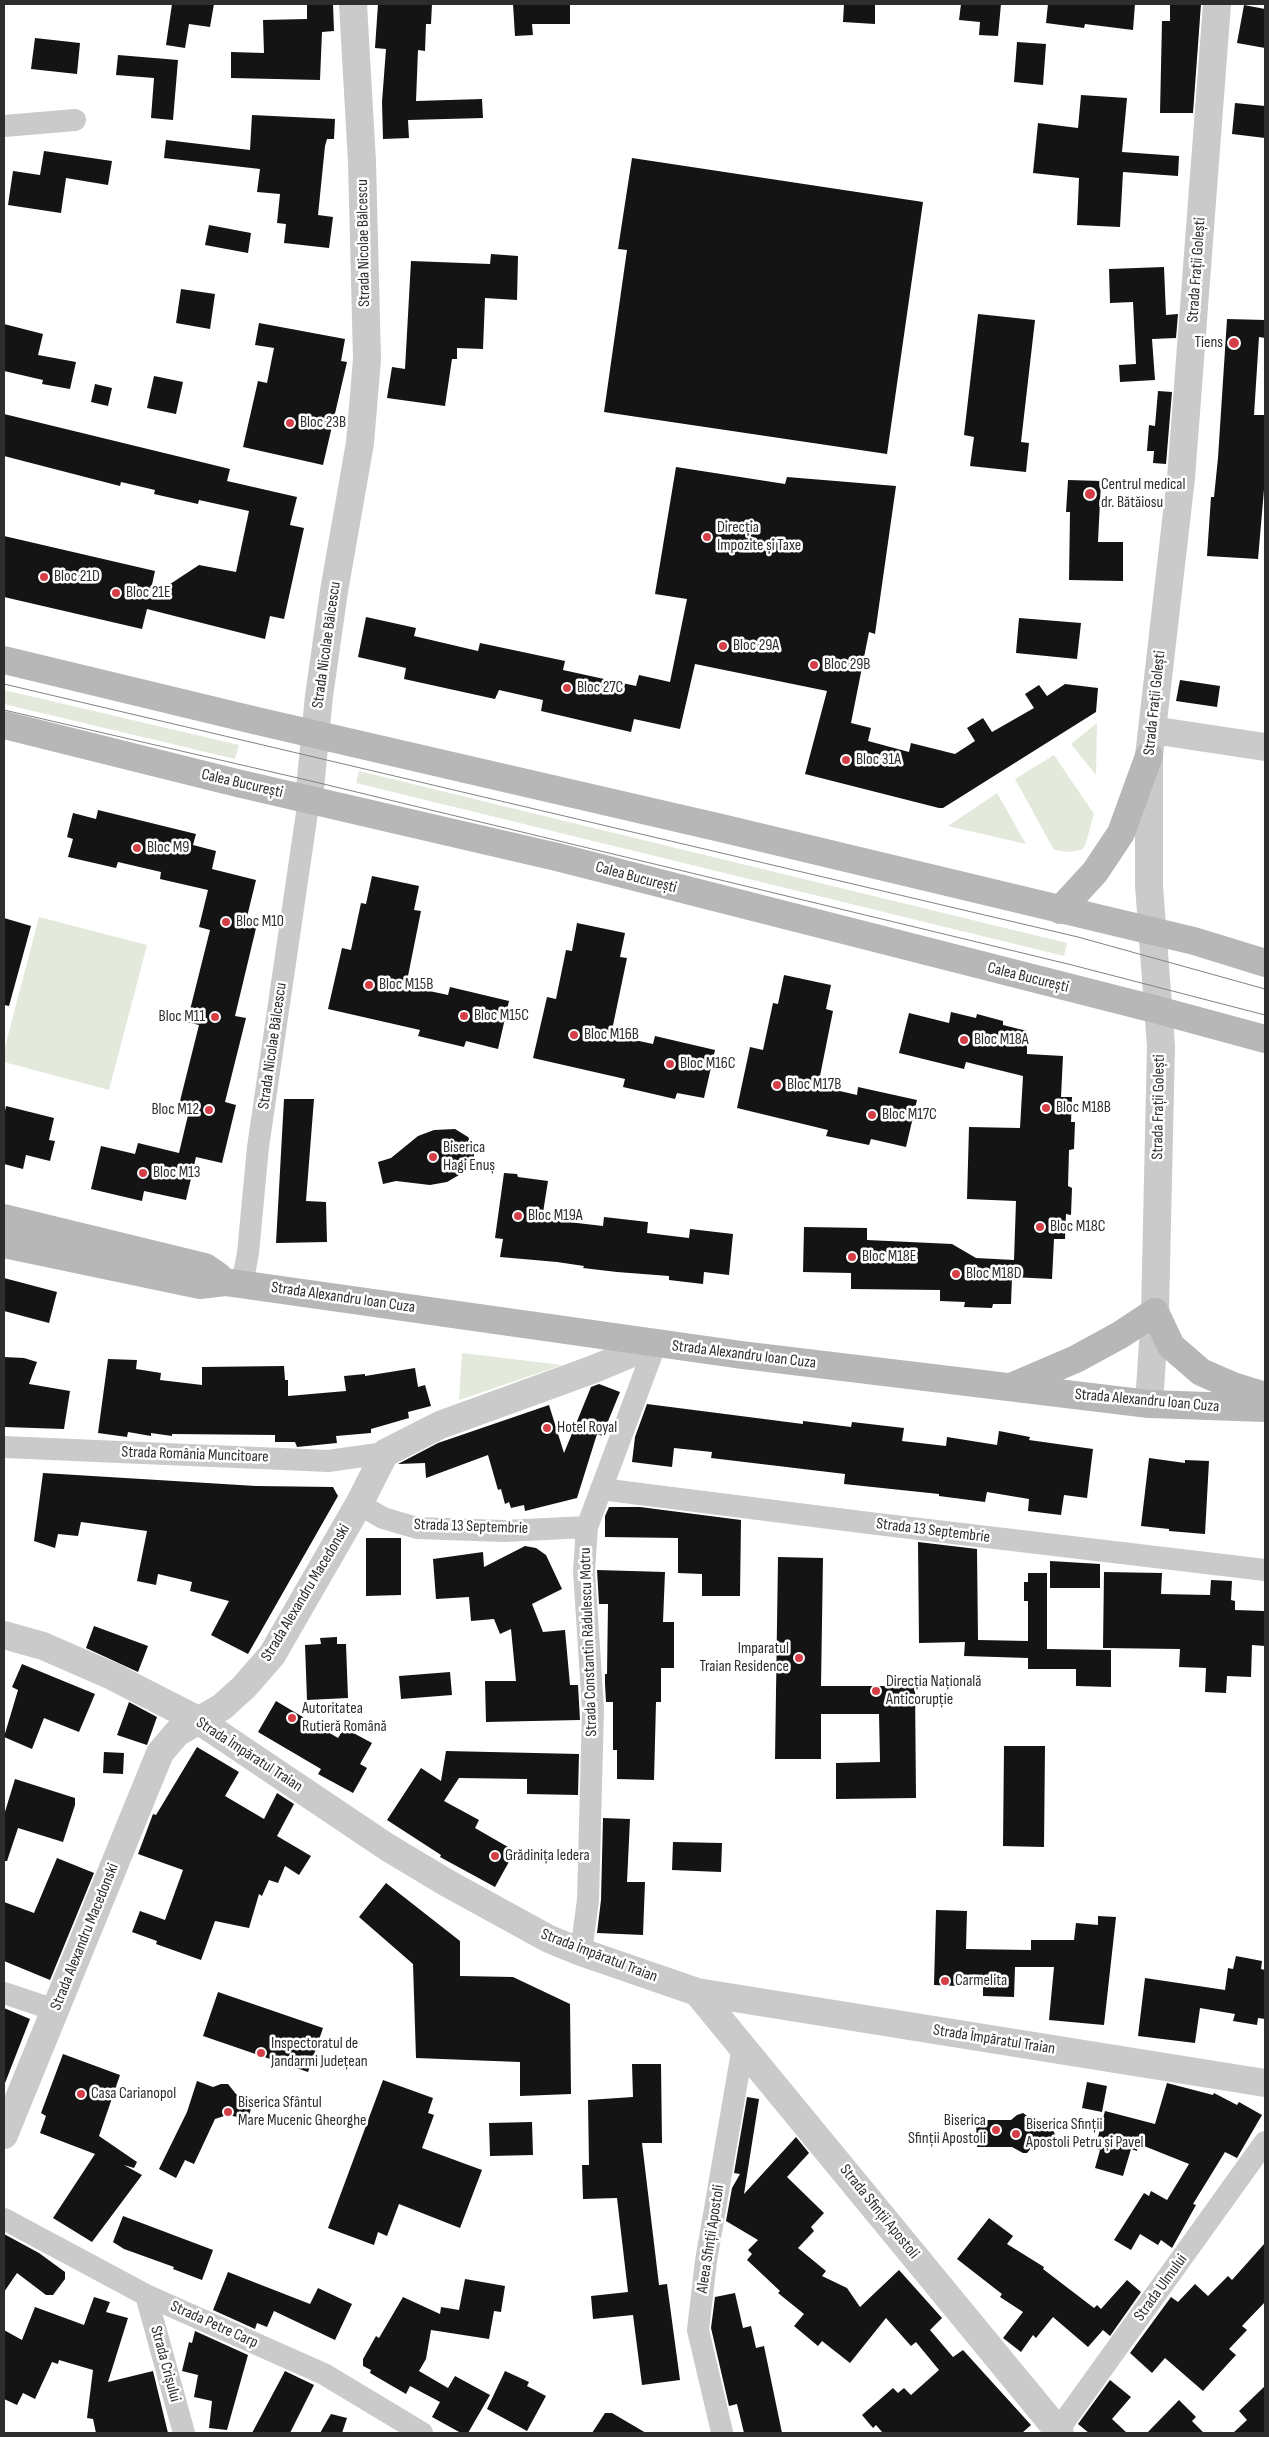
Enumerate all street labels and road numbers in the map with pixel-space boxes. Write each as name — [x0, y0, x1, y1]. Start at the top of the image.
street label: Strada Nicolae Bălcescu — [353, 179, 375, 307]
street label: Strada Frații Golești — [1184, 217, 1210, 323]
street label: Strada Nicolae Bălcescu — [309, 580, 345, 710]
street label: Strada Frații Golești — [1140, 650, 1170, 756]
street label: Calea București — [199, 765, 285, 803]
street label: Calea București — [593, 858, 679, 898]
street label: Calea București — [985, 959, 1071, 997]
street label: Strada Nicolae Bălcescu — [255, 981, 291, 1111]
street label: Strada Frații Golești — [1148, 1054, 1170, 1160]
street label: Strada Alexandru Ioan Cuza — [270, 1278, 416, 1318]
street label: Strada Alexandru Ioan Cuza — [671, 1337, 817, 1373]
street label: Strada Alexandru Ioan Cuza — [1074, 1385, 1220, 1417]
street label: Strada România Muncitoare — [121, 1443, 269, 1467]
street label: Strada 13 Septembrie — [875, 1514, 991, 1548]
street label: Strada 13 Septembrie — [413, 1515, 529, 1539]
street label: Strada Alexandru Macedonski — [257, 1521, 355, 1665]
street label: Strada Constantin Rădulescu Motru — [576, 1547, 602, 1737]
street label: Strada Împăratul Traian — [192, 1713, 306, 1797]
street label: Strada Alexandru Macedonski — [47, 1861, 123, 2013]
street label: Strada Împăratul Traian — [538, 1925, 660, 1987]
street label: Strada Împăratul Traian — [932, 2021, 1056, 2059]
street label: Strada Sfinții Apostoli — [835, 2161, 923, 2263]
street label: Aleea Sfinții Apostoli — [693, 2183, 729, 2295]
street label: Strada Ulmului — [1130, 2251, 1192, 2325]
street label: Strada Petre Carp — [167, 2297, 261, 2353]
street label: Strada Crișului — [146, 2324, 184, 2404]

